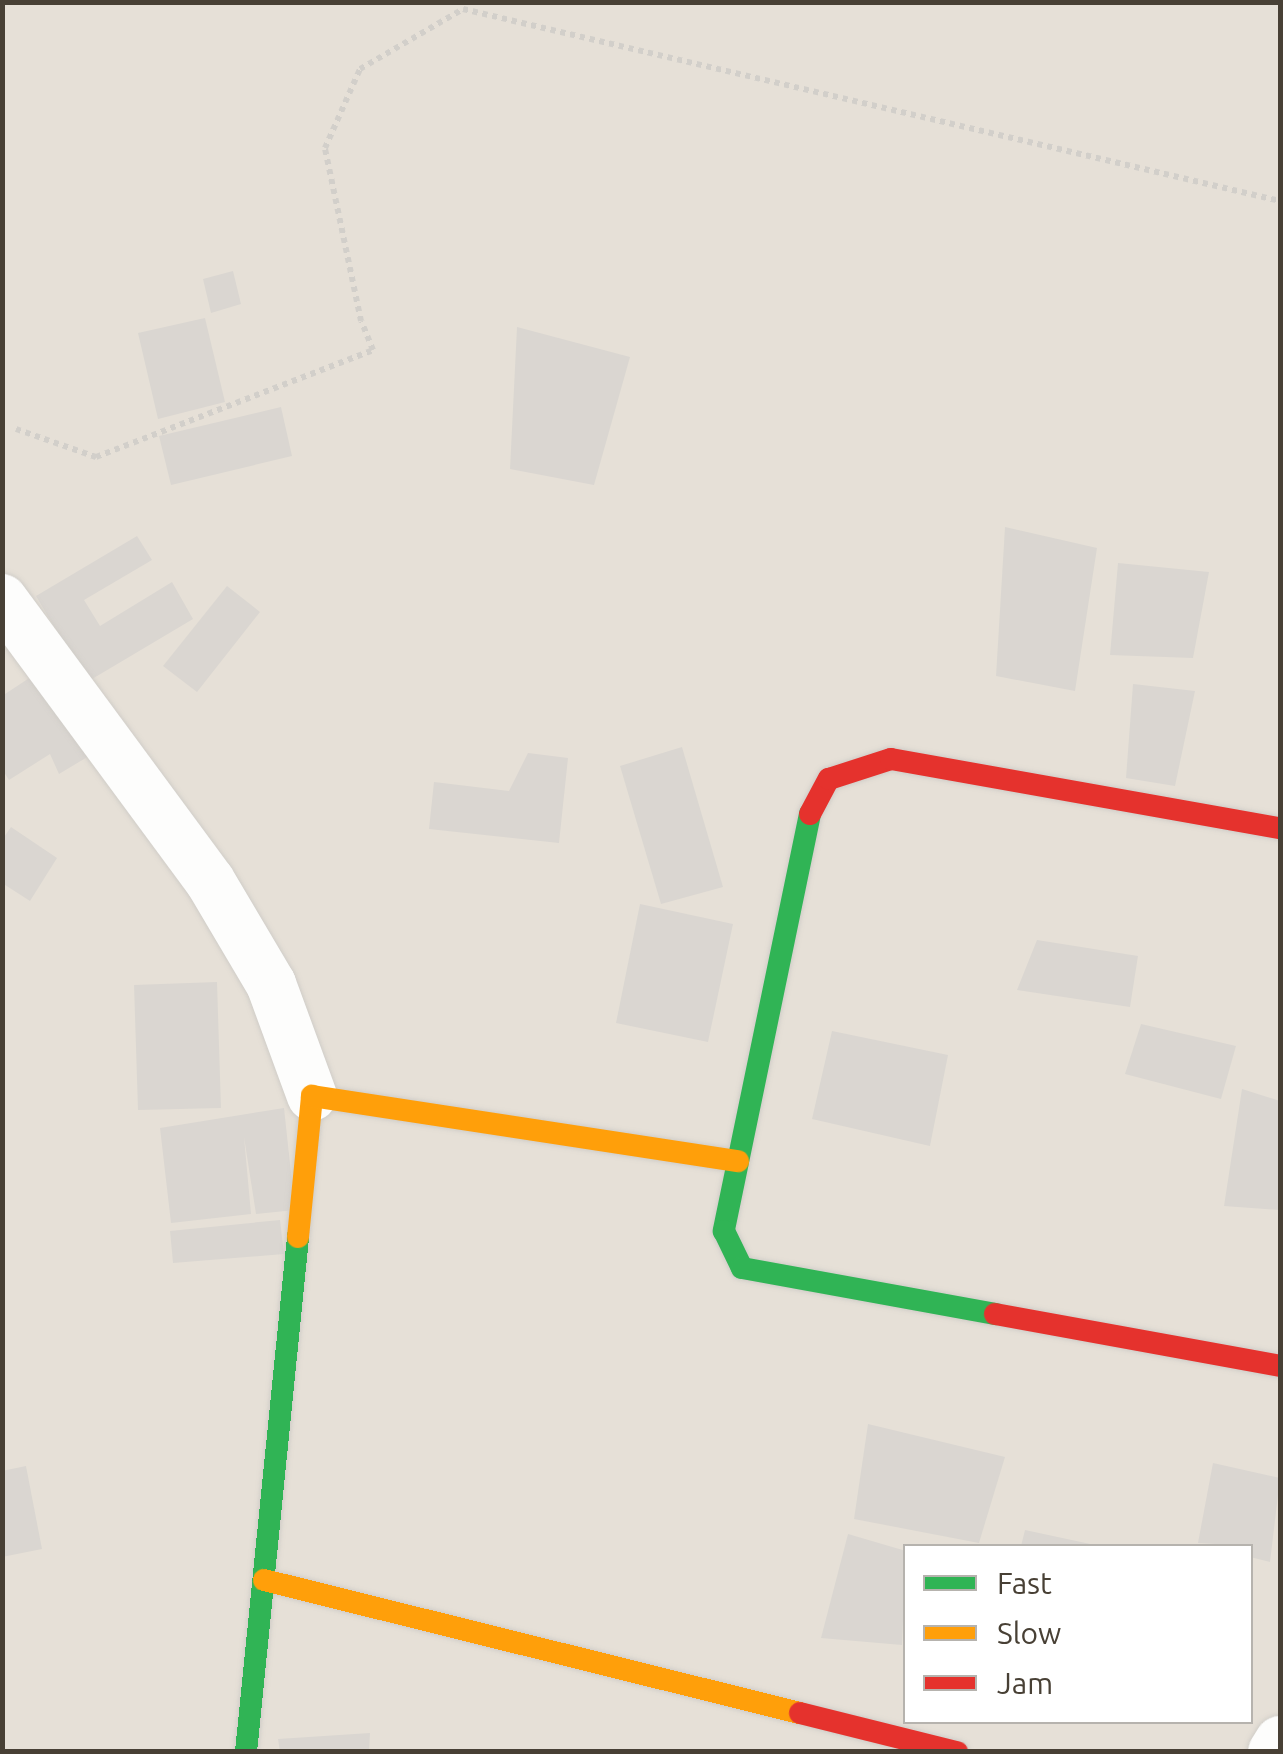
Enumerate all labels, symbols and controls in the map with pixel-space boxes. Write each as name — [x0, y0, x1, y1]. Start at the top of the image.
legend — [903, 1544, 1253, 1724]
text: Fast — [997, 1566, 1052, 1600]
text: Slow — [997, 1616, 1061, 1650]
text: Jam — [997, 1666, 1053, 1700]

